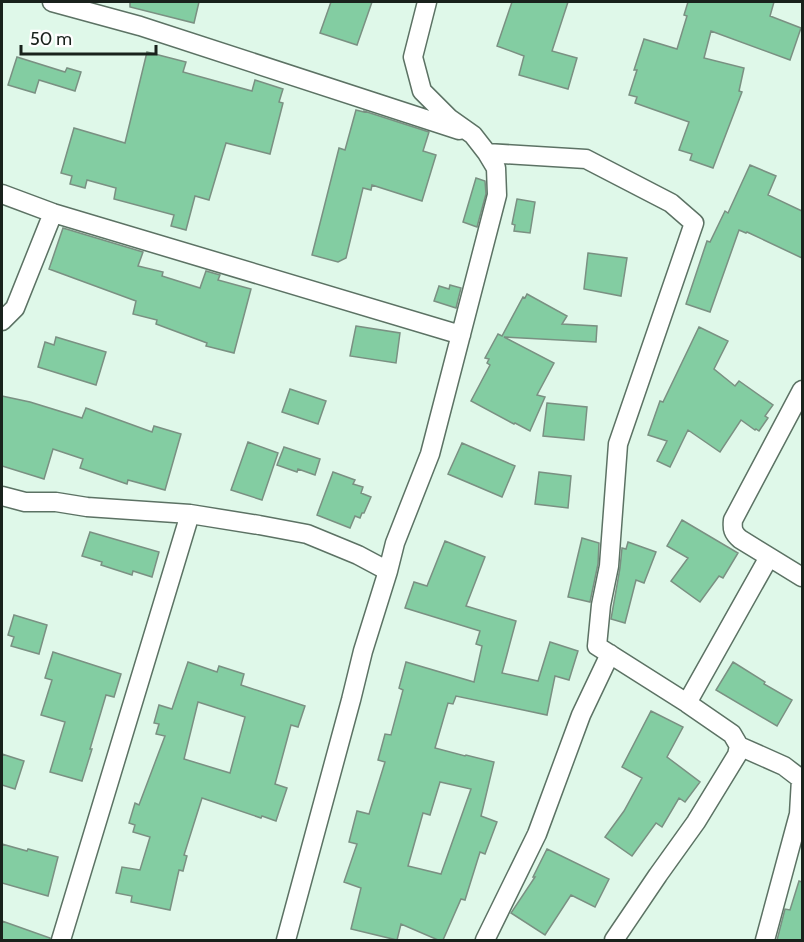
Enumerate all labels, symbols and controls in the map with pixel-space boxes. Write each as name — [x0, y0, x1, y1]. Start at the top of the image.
scale bar — [21, 18, 156, 56]
text: 50 m — [30, 28, 72, 50]

